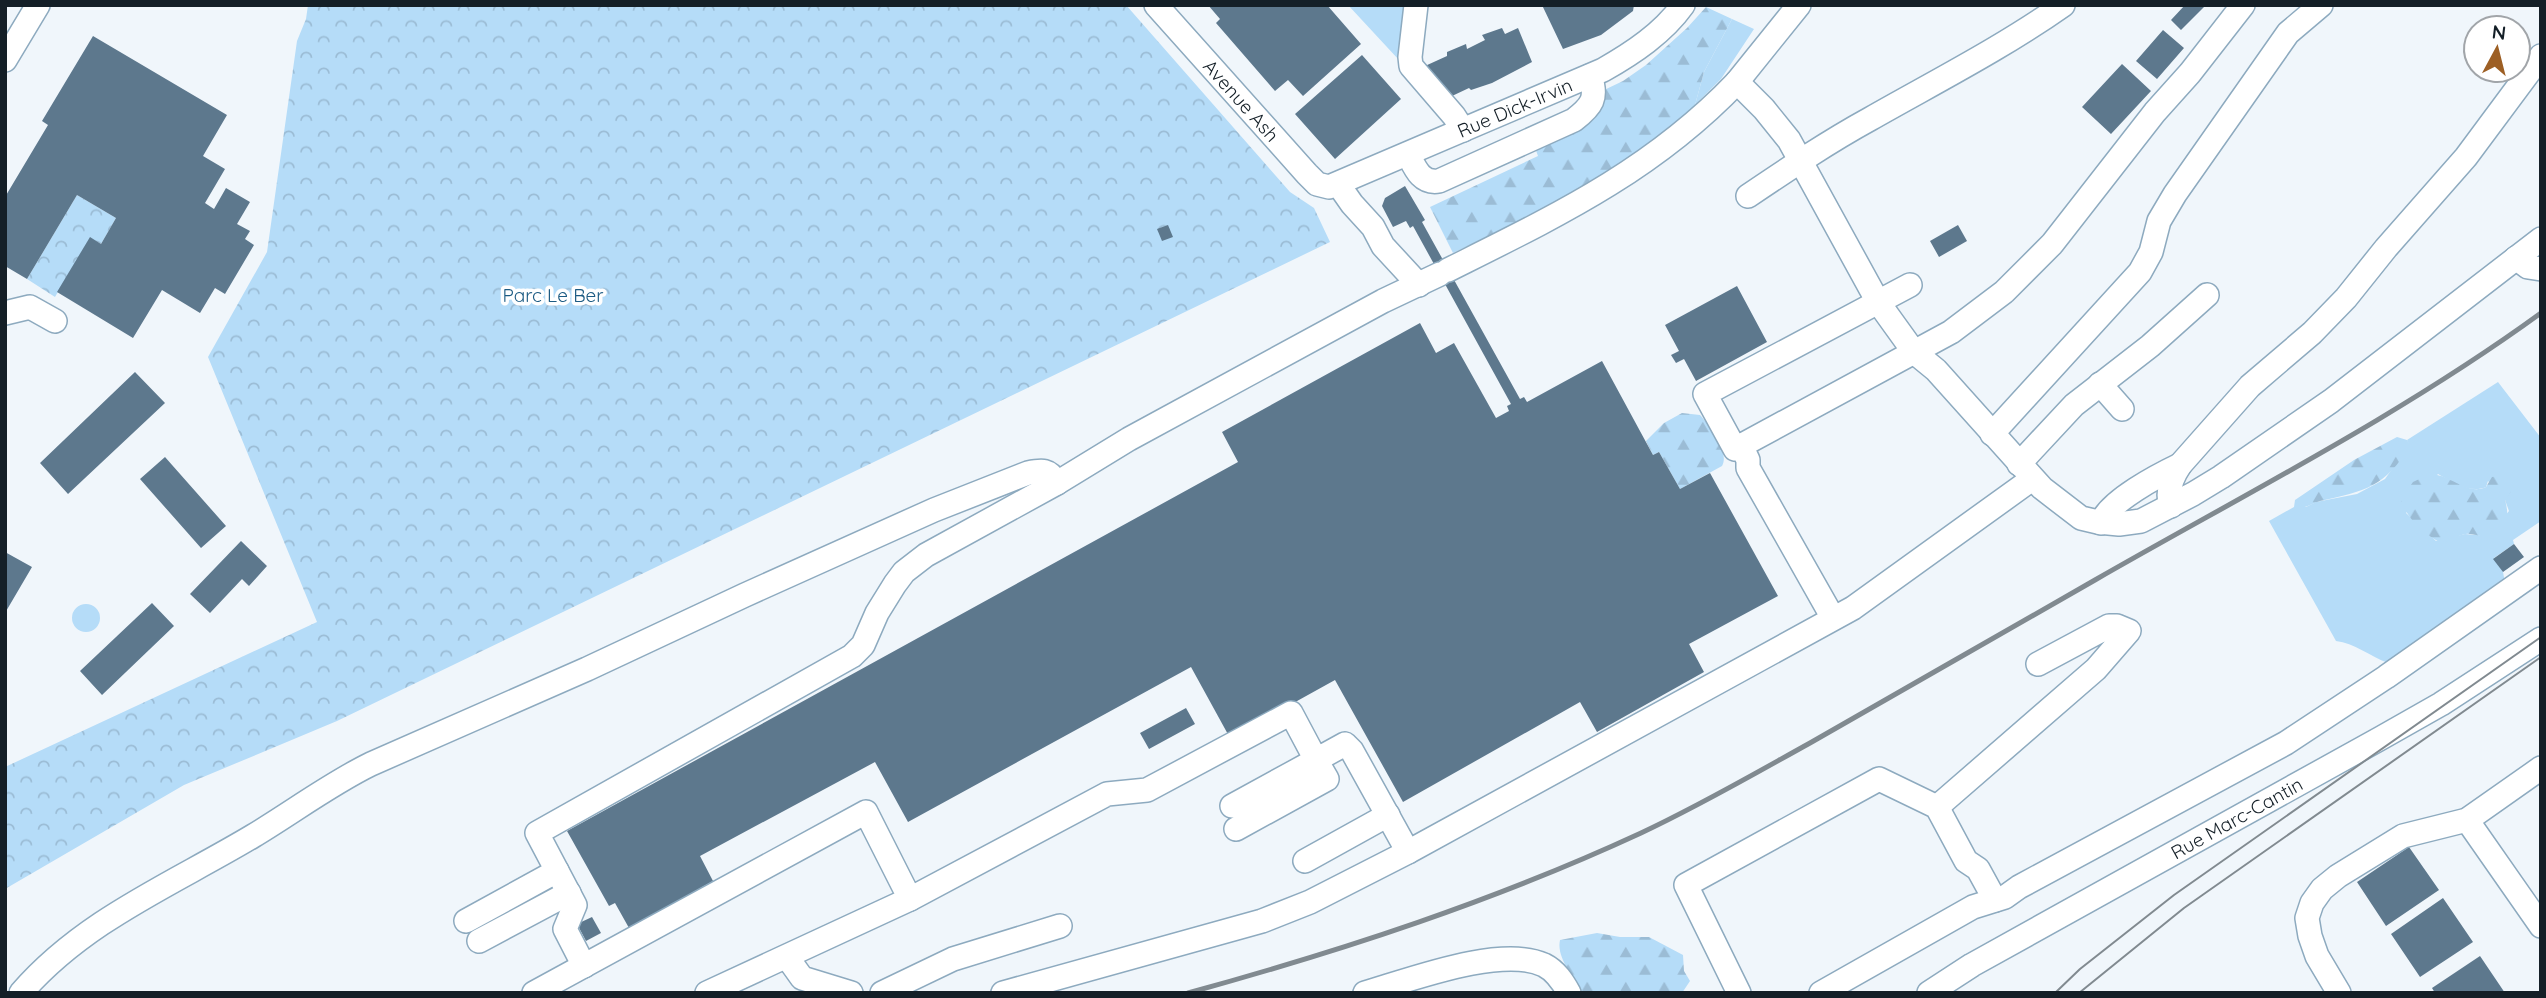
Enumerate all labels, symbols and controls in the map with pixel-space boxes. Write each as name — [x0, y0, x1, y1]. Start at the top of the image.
north arrow — [2462, 14, 2532, 84]
text: N — [2491, 19, 2507, 45]
street label: Avenue Ash — [1198, 54, 1284, 147]
street label: Rue Dick-Irvin — [1454, 73, 1576, 143]
park label: Parc Le Ber — [502, 283, 604, 307]
street label: Rue Marc-Cantin — [2167, 772, 2307, 864]

